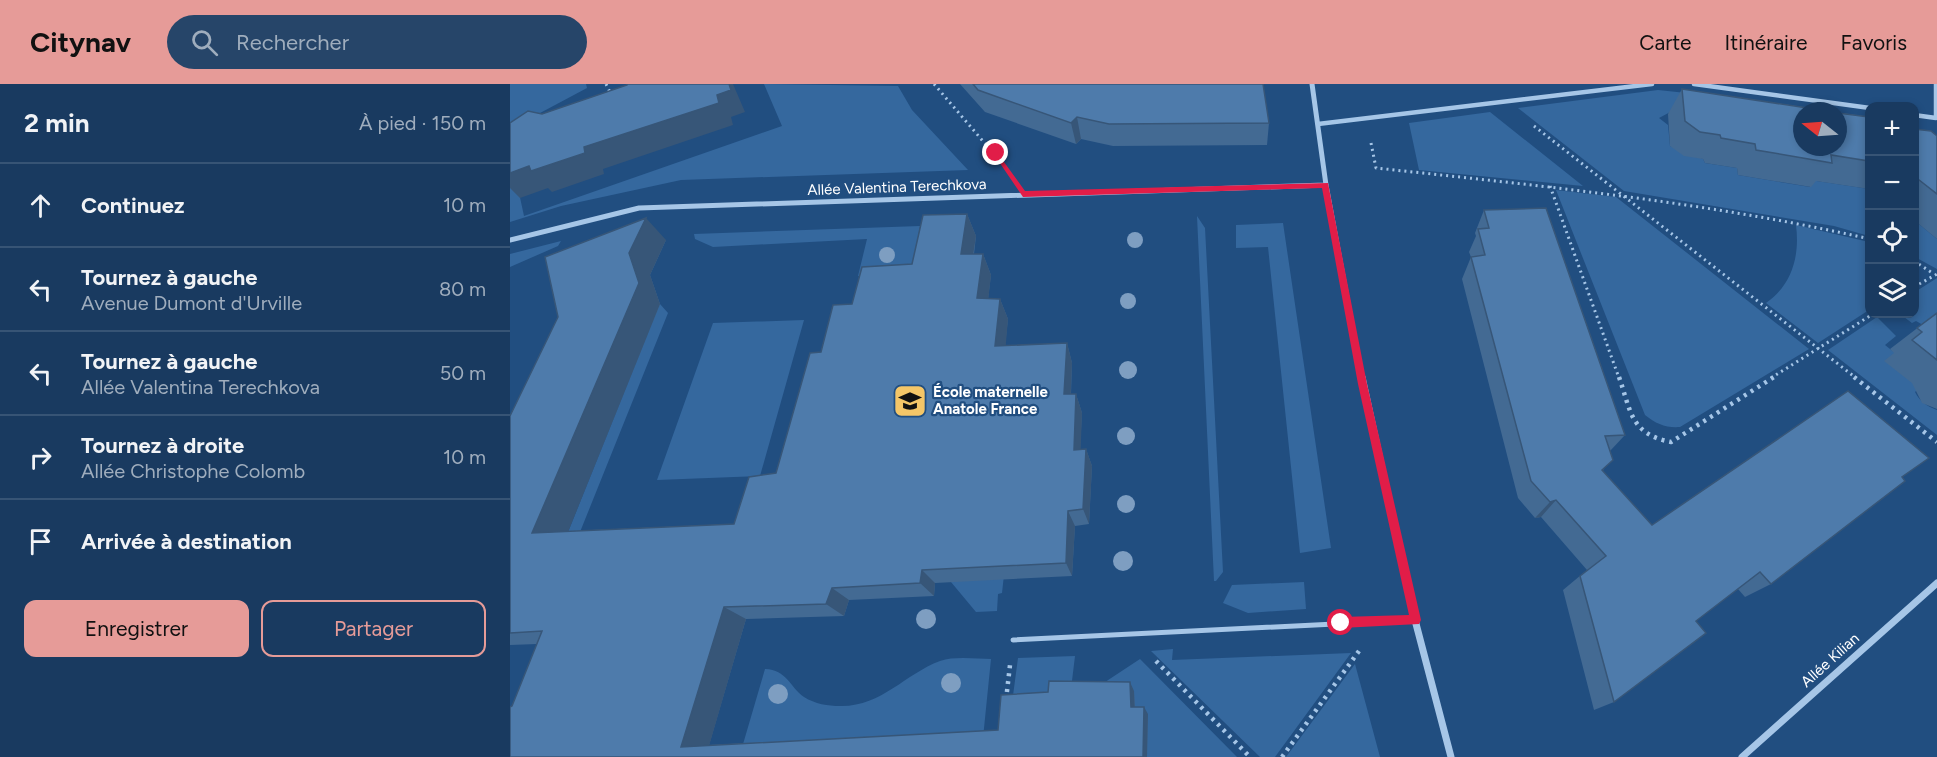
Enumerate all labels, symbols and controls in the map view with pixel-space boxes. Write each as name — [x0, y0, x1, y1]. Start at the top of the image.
search box — [167, 15, 587, 69]
text: Citynav — [30, 25, 131, 59]
icon: search — [188, 26, 221, 59]
text: Rechercher — [236, 29, 349, 56]
text: Carte — [1639, 30, 1692, 55]
text: Itinéraire — [1725, 30, 1808, 55]
text: Favoris — [1841, 30, 1907, 55]
north arrow — [1793, 102, 1847, 156]
map controls — [1865, 102, 1919, 318]
button: + — [1865, 102, 1919, 156]
text: 2 min — [24, 107, 90, 139]
text: À pied · 150 m — [359, 111, 486, 135]
route end — [982, 139, 1008, 165]
button: − — [1865, 156, 1919, 210]
street label: Allée Valentina Terechkova — [807, 175, 987, 199]
icon: ahead — [24, 189, 57, 222]
text: Continuez — [81, 192, 185, 219]
text: 10 m — [443, 193, 486, 217]
button: locate — [1865, 210, 1919, 264]
text: Tournez à gauche — [81, 264, 257, 291]
button: layers — [1865, 264, 1919, 318]
icon: left — [24, 273, 57, 306]
text: 80 m — [439, 277, 486, 301]
text: Avenue Dumont d'Urville — [81, 291, 302, 315]
text: Tournez à gauche — [81, 348, 257, 375]
icon: left — [24, 357, 57, 390]
text: 50 m — [440, 361, 486, 385]
text: Allée Valentina Terechkova — [81, 375, 320, 399]
school or university icon: École maternelle Anatole France — [892, 383, 928, 419]
place label: École maternelle Anatole France — [933, 383, 1048, 418]
text: Tournez à droite — [81, 432, 244, 459]
icon: right — [24, 441, 57, 474]
text: 10 m — [443, 445, 486, 469]
text: Allée Christophe Colomb — [81, 459, 305, 483]
icon: arrive — [24, 525, 57, 558]
text: Arrivée à destination — [81, 528, 292, 555]
button: Enregistrer — [24, 600, 249, 657]
button: Partager — [261, 600, 486, 657]
route start — [1327, 609, 1353, 635]
street label: Allée Kilian — [1797, 629, 1863, 691]

